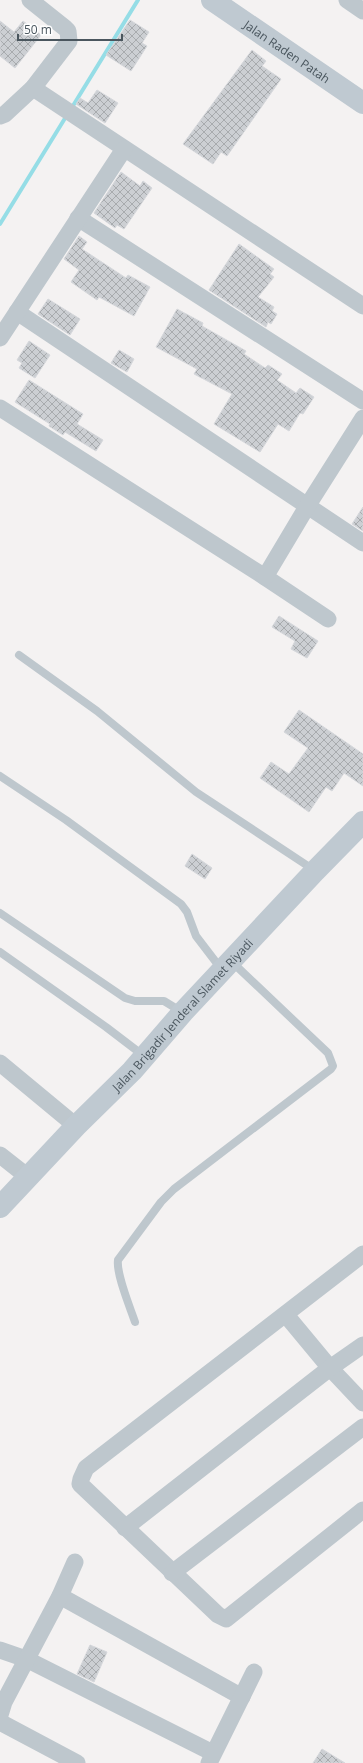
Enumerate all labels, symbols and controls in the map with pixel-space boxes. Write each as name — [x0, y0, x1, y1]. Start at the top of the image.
street label: Jalan Raden Patah — [240, 15, 334, 87]
scale bar — [18, 16, 122, 42]
text: 50 m — [24, 21, 52, 38]
street label: Jalan Brigadir Jenderal Slamet Riyadi — [107, 934, 256, 1096]

